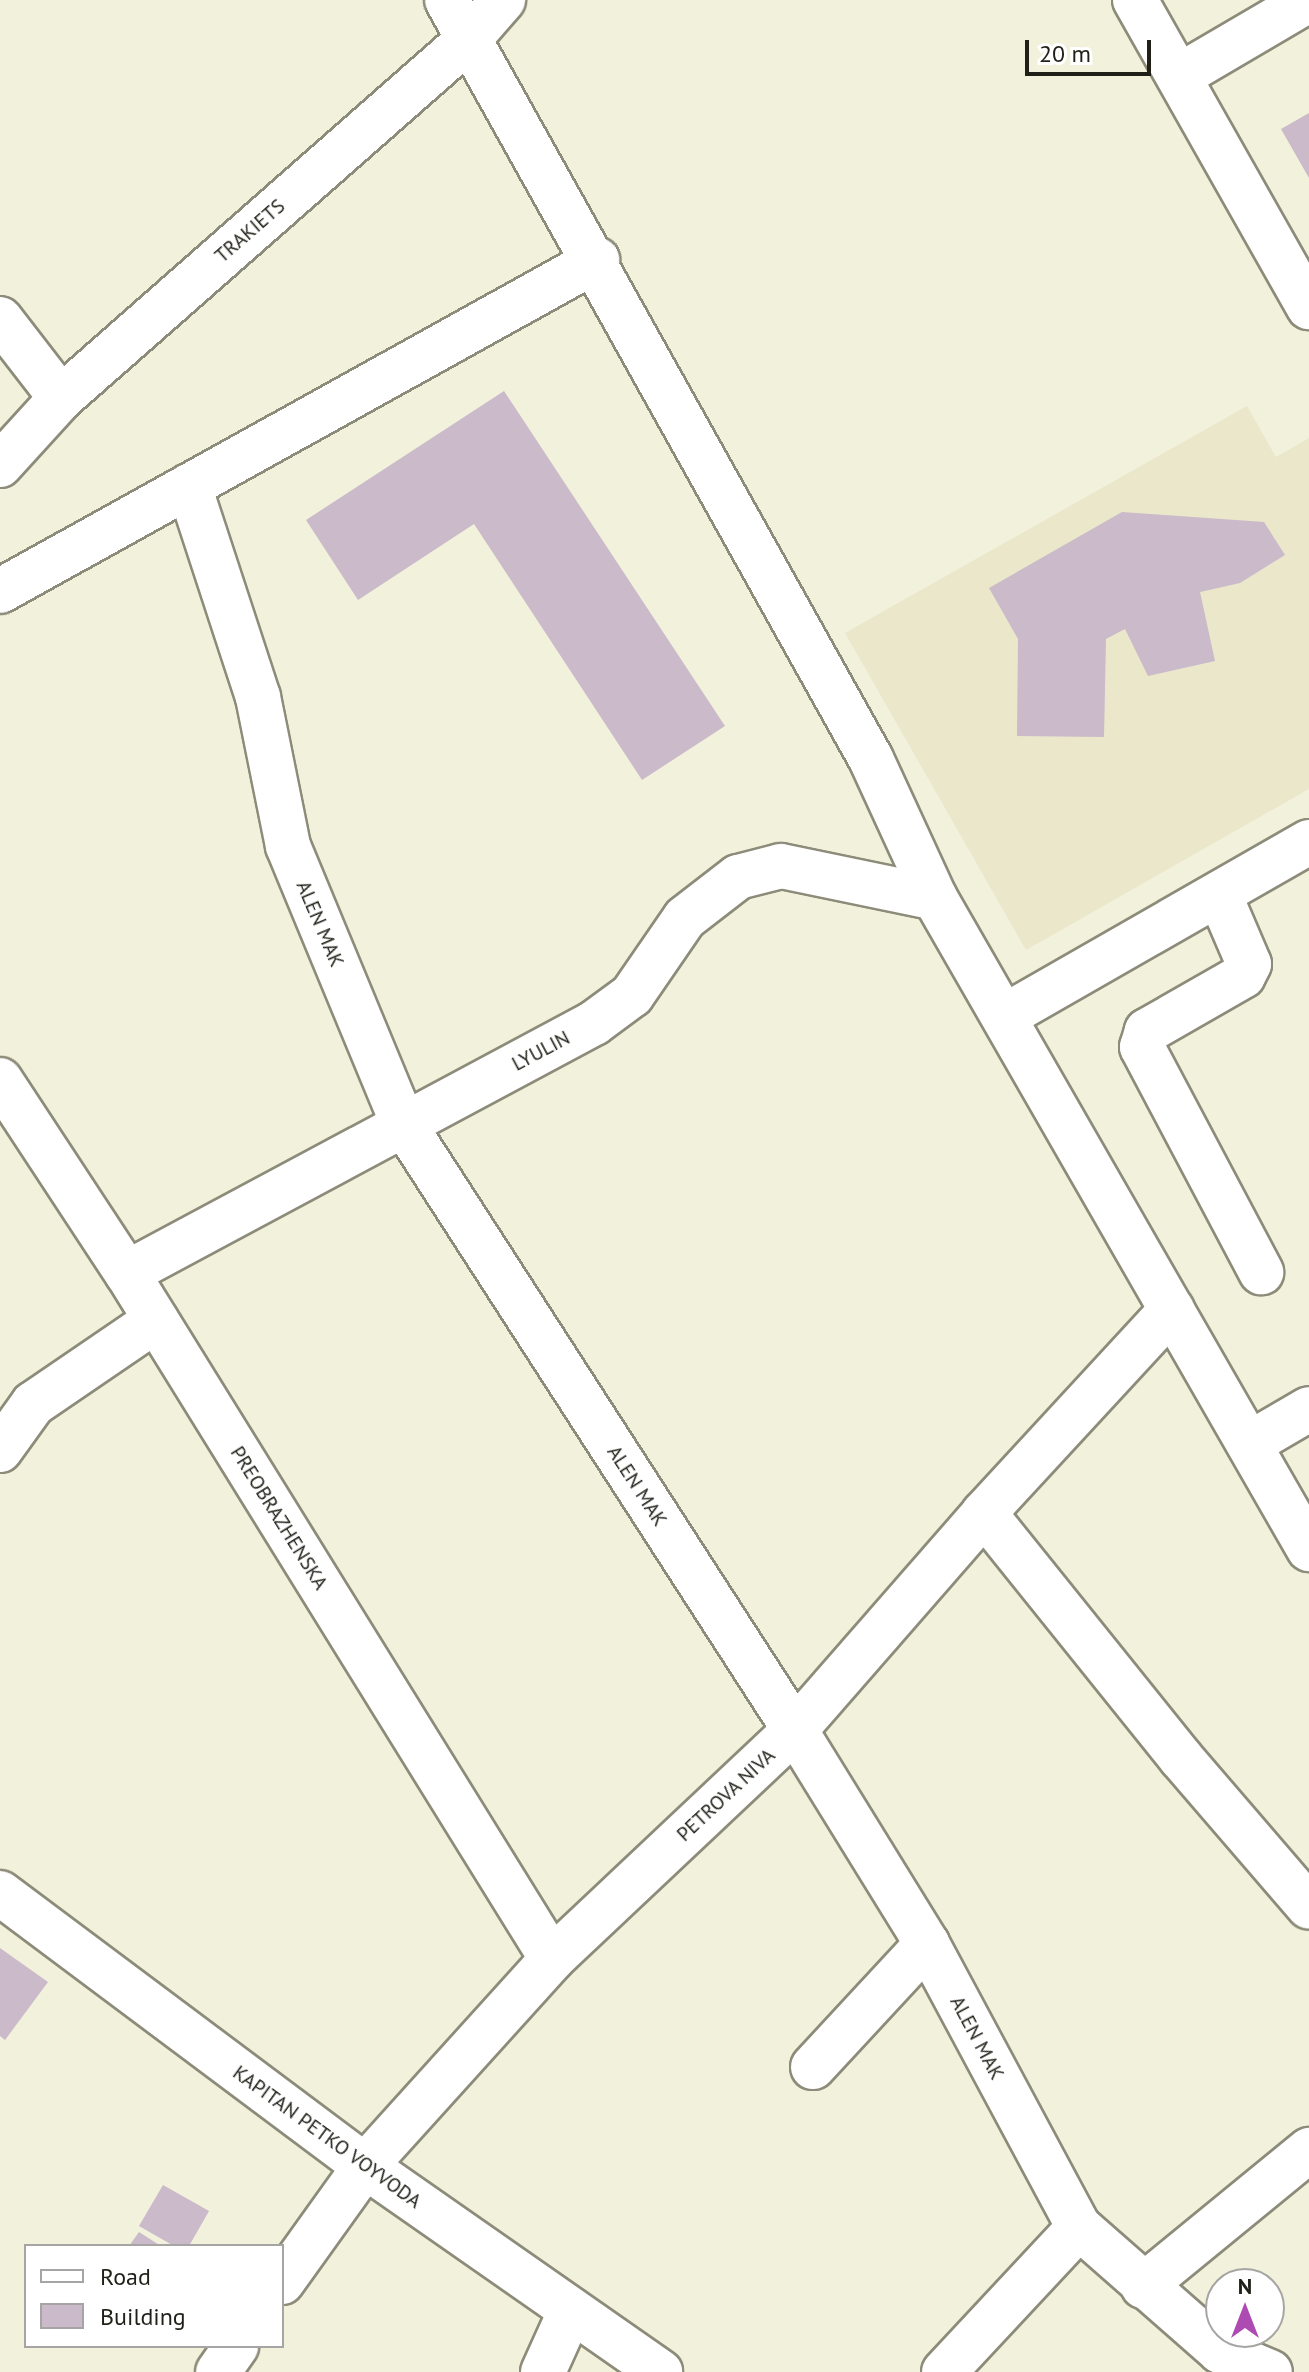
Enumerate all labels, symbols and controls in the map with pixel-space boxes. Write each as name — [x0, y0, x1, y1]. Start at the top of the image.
scale bar — [1029, 24, 1155, 74]
text: 20 m — [1039, 38, 1091, 69]
street label: TRAKIETS — [210, 194, 290, 268]
street label: ALEN MAK — [291, 877, 349, 971]
street label: LYULIN — [508, 1026, 574, 1076]
street label: ALEN MAK — [602, 1441, 672, 1531]
street label: PREOBRAZHENSKA — [225, 1442, 333, 1594]
street label: PETROVA NIVA — [672, 1743, 780, 1847]
street label: ALEN MAK — [945, 1992, 1009, 2084]
street label: KAPITAN PETKO VOYVODA — [228, 2060, 426, 2214]
legend — [24, 2244, 284, 2348]
text: Road — [100, 2261, 151, 2292]
north arrow — [1205, 2268, 1285, 2348]
text: N — [1238, 2272, 1252, 2300]
text: Building — [100, 2301, 186, 2332]

